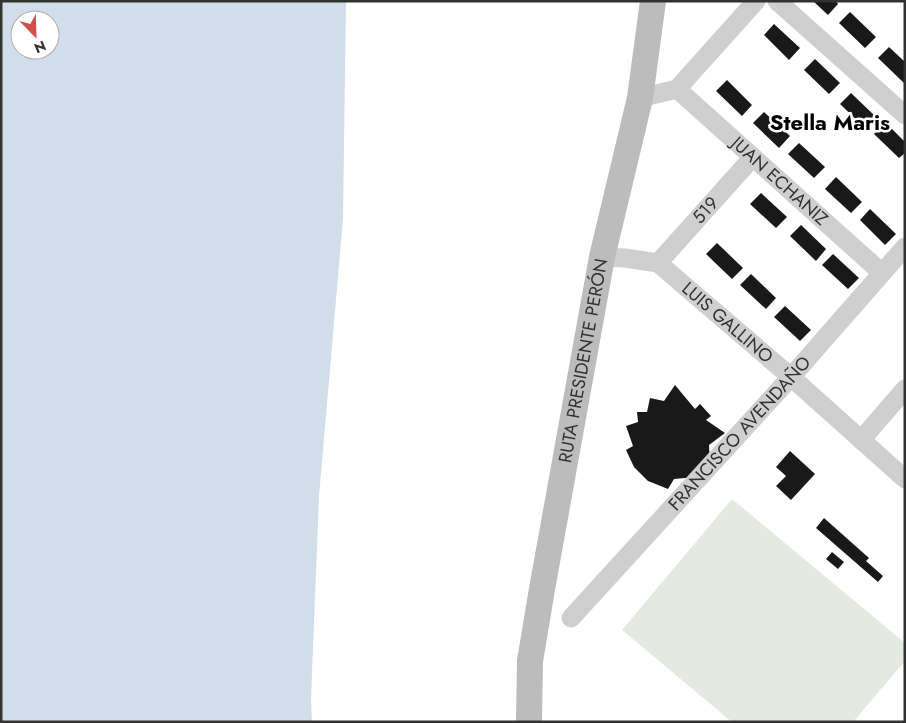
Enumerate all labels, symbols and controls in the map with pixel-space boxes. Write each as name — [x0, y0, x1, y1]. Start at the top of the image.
north arrow — [10, 10, 60, 60]
text: N — [31, 36, 49, 58]
district label: Stella Maris — [770, 106, 890, 138]
street label: JUAN ECHANIZ — [724, 129, 834, 232]
street label: 519 — [686, 191, 725, 229]
street label: RUTA PRESIDENTE PERÓN — [552, 256, 614, 465]
street label: LUIS GALLINO — [676, 276, 779, 369]
street label: FRANCISCO AVENDAÑO — [662, 350, 817, 516]

